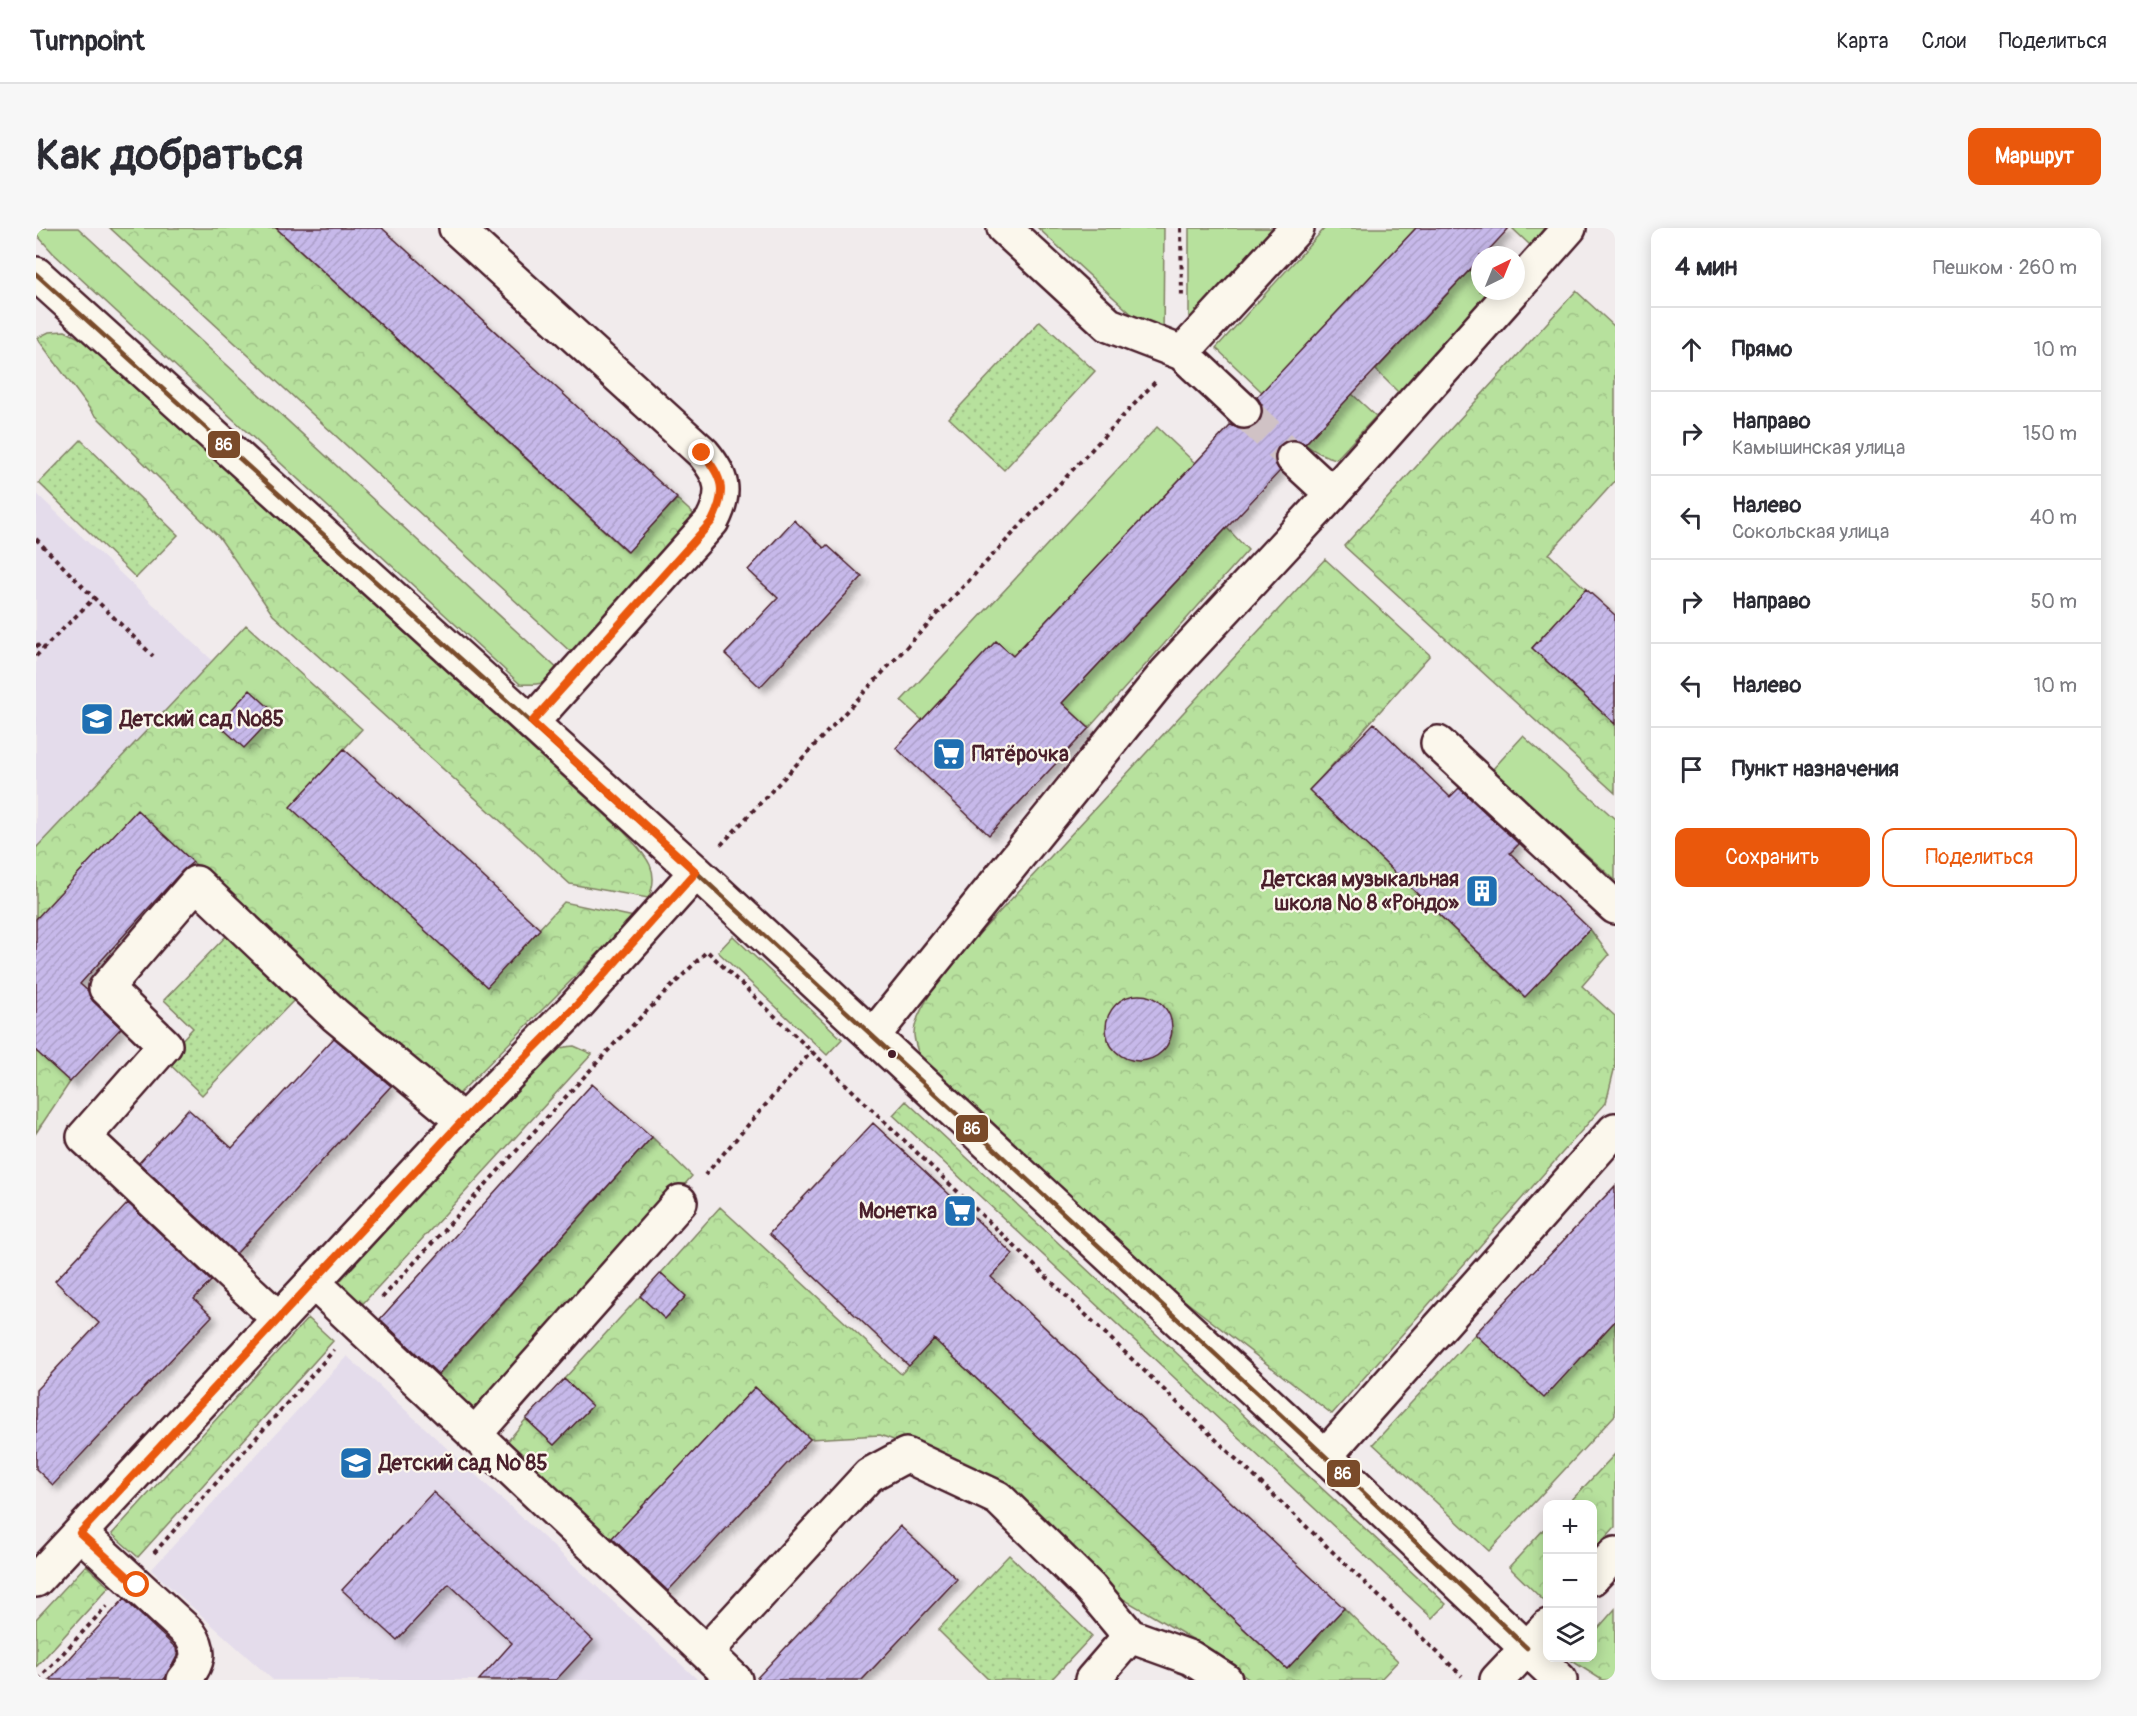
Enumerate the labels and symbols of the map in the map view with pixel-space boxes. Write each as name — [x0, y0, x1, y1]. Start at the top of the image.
north arrow — [1471, 246, 1525, 300]
line badge: 86 — [207, 430, 241, 459]
text: 86 — [215, 435, 233, 455]
route end — [688, 439, 714, 465]
school or university icon: Детский сад №85 — [79, 701, 115, 737]
place label: Детский сад №85 — [118, 706, 284, 733]
supermarket icon: Пятёрочка — [931, 736, 967, 772]
place label: Пятёрочка — [972, 741, 1069, 768]
place label: Детская музыкальная школа № 8 «Рондо» — [1260, 866, 1459, 917]
building icon: Детская музыкальная школа № 8 «Рондо» — [1464, 873, 1500, 909]
unlabelled marker — [886, 1048, 898, 1060]
line badge: 86 — [955, 1114, 989, 1143]
text: 86 — [963, 1119, 981, 1139]
supermarket icon: Монетка — [942, 1193, 978, 1229]
place label: Монетка — [859, 1198, 937, 1225]
school or university icon: Детский сад № 85 — [338, 1445, 374, 1481]
place label: Детский сад № 85 — [377, 1450, 548, 1477]
line badge: 86 — [1326, 1459, 1361, 1488]
text: 86 — [1334, 1464, 1352, 1484]
route start — [123, 1571, 149, 1597]

